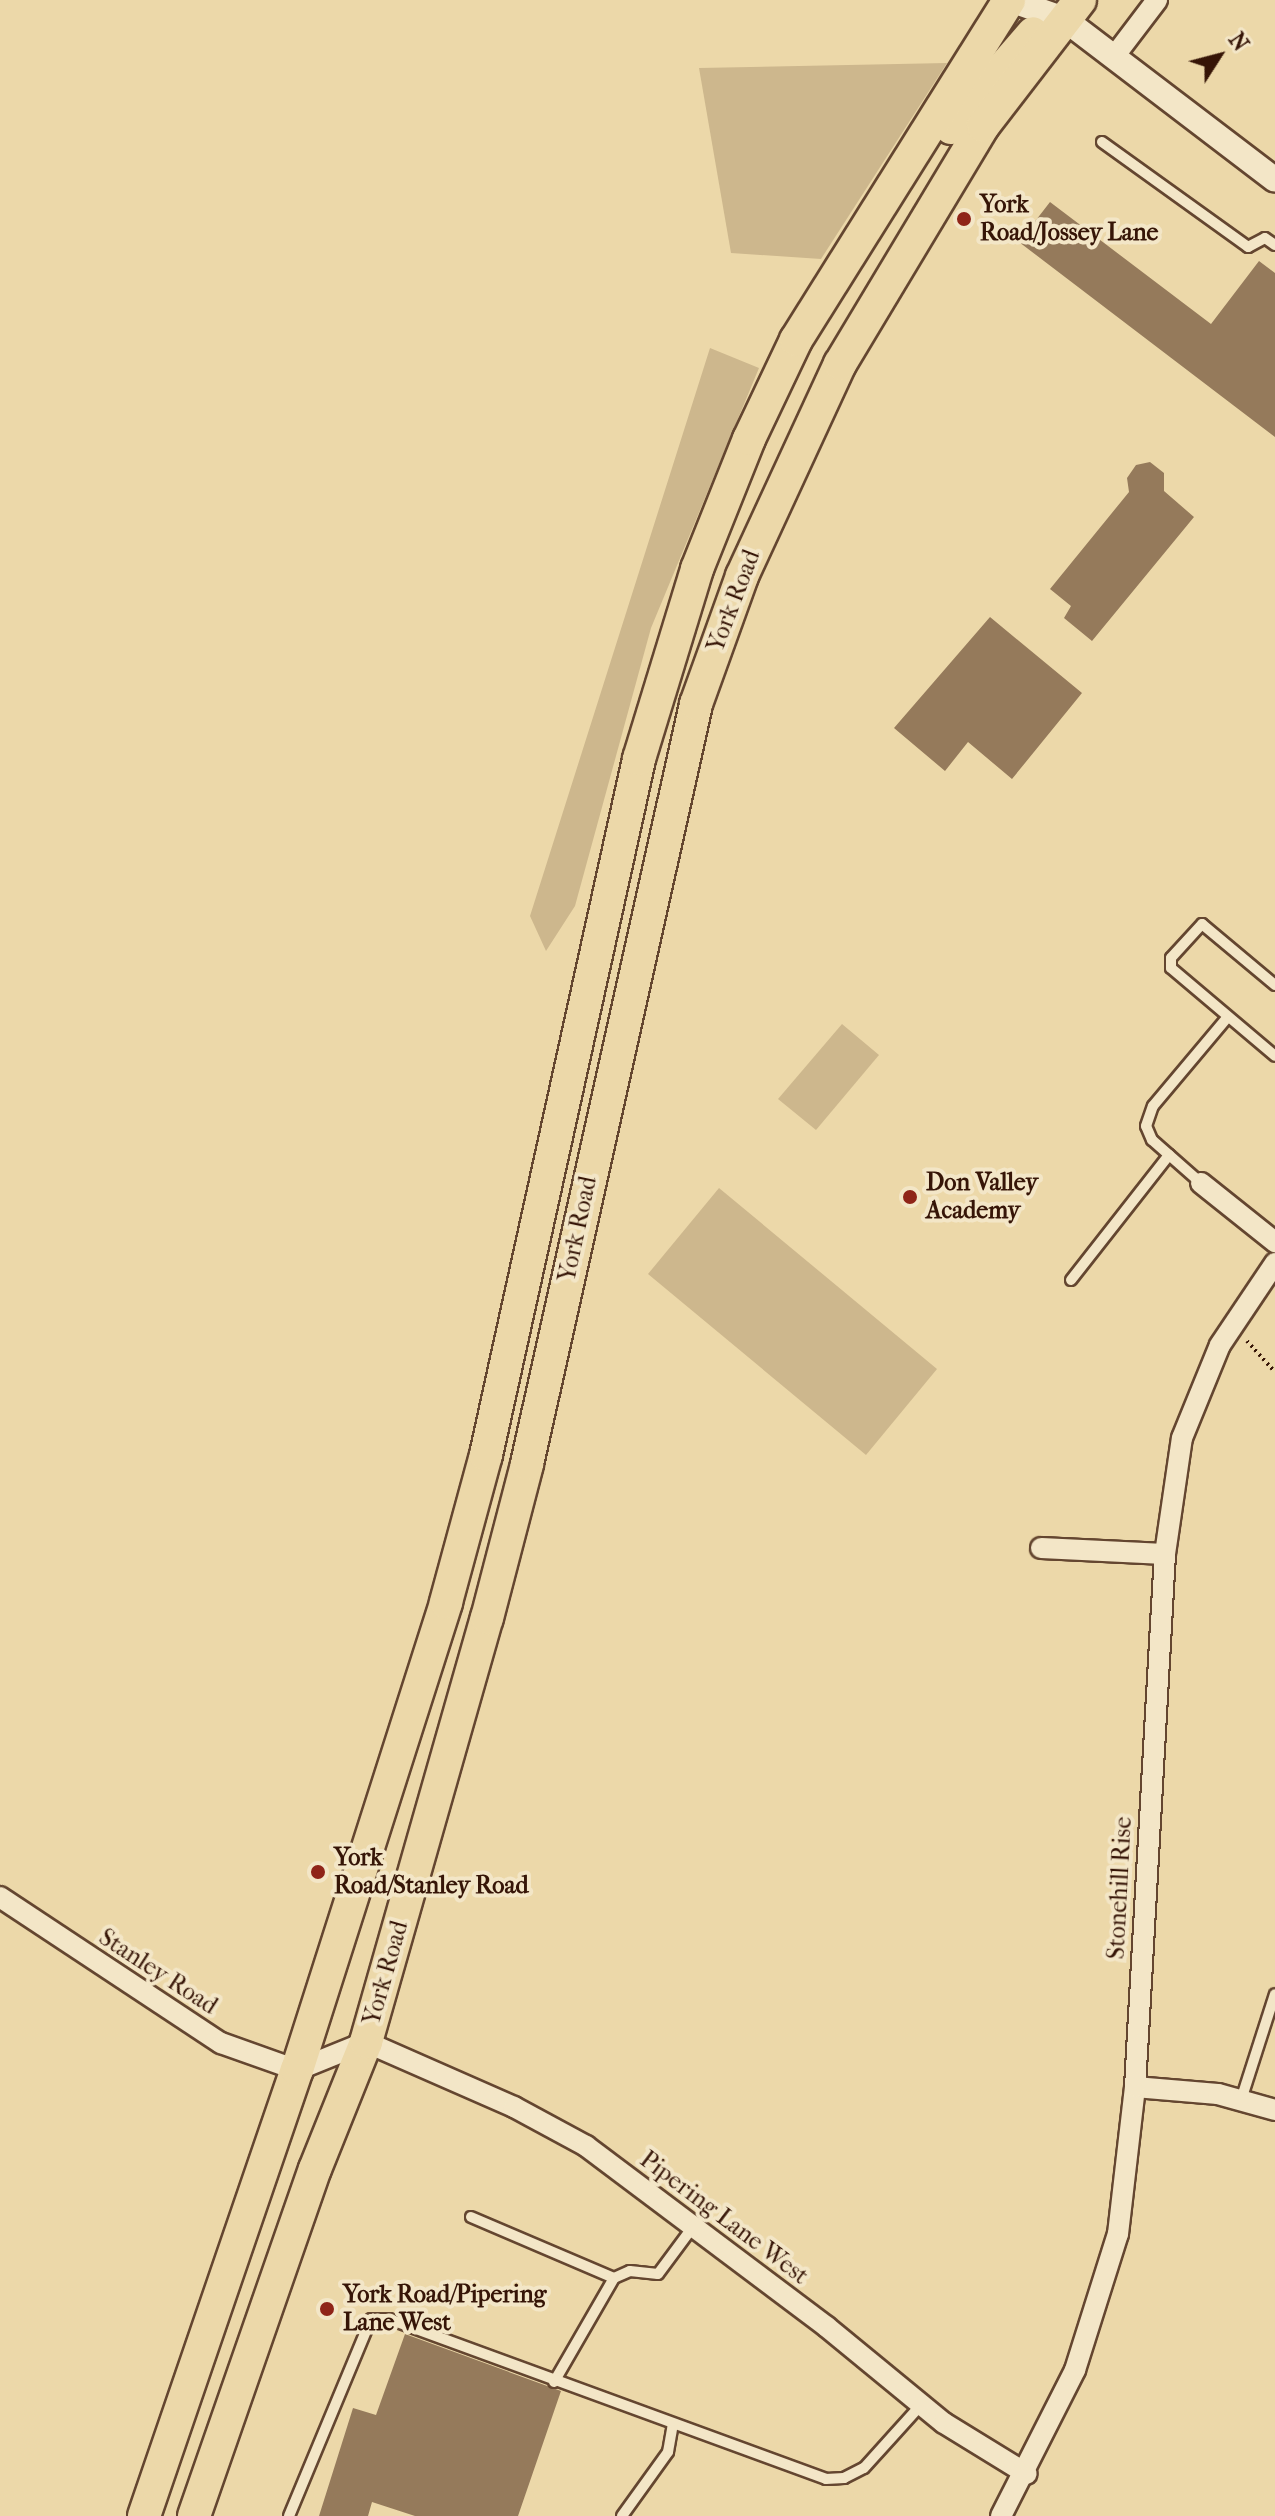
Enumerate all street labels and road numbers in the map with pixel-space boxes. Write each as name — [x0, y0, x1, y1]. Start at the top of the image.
street label: York Road — [701, 546, 767, 656]
street label: York Road — [553, 1174, 603, 1284]
street label: Stonehill Rise — [1102, 1816, 1138, 1960]
street label: York Road — [357, 1918, 415, 2028]
street label: Stanley Road — [93, 1923, 223, 2021]
street label: Pipering Lane West — [634, 2145, 814, 2291]

